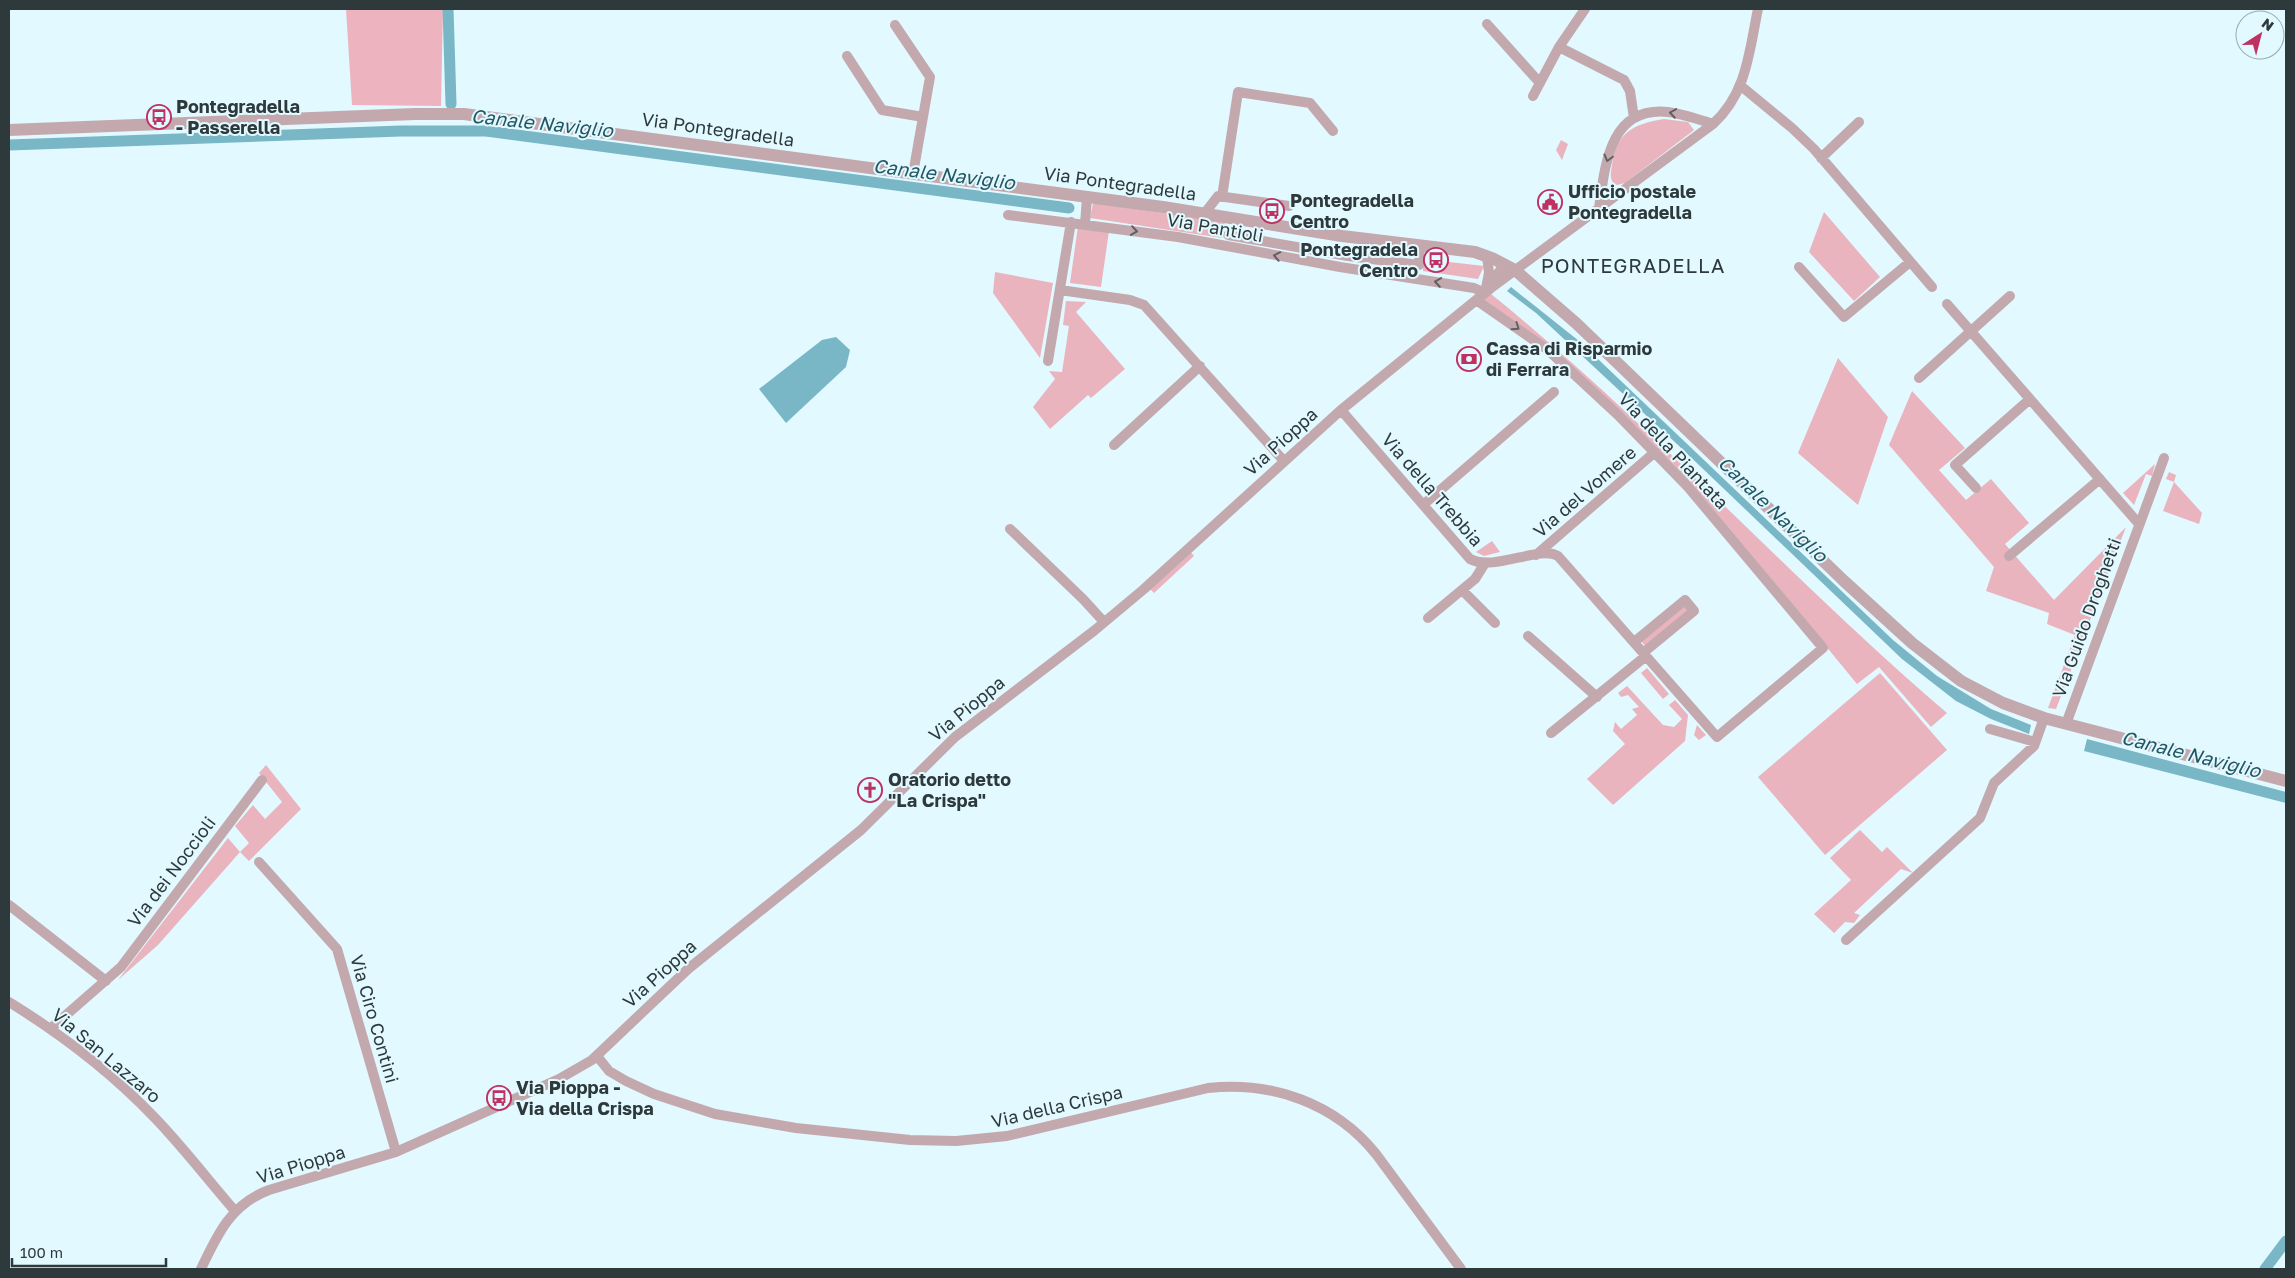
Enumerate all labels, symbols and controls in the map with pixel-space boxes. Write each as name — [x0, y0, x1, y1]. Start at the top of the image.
north arrow — [2235, 10, 2285, 60]
text: N — [2259, 14, 2277, 34]
place label: Pontegradella - Passerella — [176, 95, 300, 138]
bus stop icon: Pontegradella - Passerella — [146, 104, 172, 130]
water label: Canale Naviglio — [470, 104, 616, 142]
street label: Via Pontegradella — [640, 107, 796, 151]
one-way arrow — [1669, 109, 1678, 119]
water label: Canale Naviglio — [872, 153, 1018, 194]
one-way arrow — [1603, 153, 1614, 162]
street label: Via Pontegradella — [1042, 161, 1198, 205]
place label: Ufficio postale Pontegradella — [1568, 180, 1697, 223]
place label: Pontegradella Centro — [1290, 189, 1414, 232]
public building icon: Ufficio postale Pontegradella — [1537, 189, 1563, 215]
bus stop icon: Pontegradella Centro — [1259, 198, 1285, 224]
street label: Via Pantioli — [1165, 208, 1265, 246]
one-way arrow — [1130, 225, 1138, 236]
place label: Pontegradela Centro — [1300, 238, 1418, 281]
bus stop icon: Pontegradela Centro — [1423, 247, 1449, 273]
one-way arrow — [1273, 252, 1282, 262]
district label: PONTEGRADELLA — [1541, 253, 1725, 277]
one-way arrow — [1434, 277, 1442, 287]
one-way arrow — [1510, 321, 1520, 330]
place label: Cassa di Risparmio di Ferrara — [1486, 337, 1653, 380]
bank icon: Cassa di Risparmio di Ferrara — [1456, 346, 1482, 372]
street label: Via della Piantata — [1614, 387, 1733, 513]
street label: Via Pioppa — [1239, 403, 1322, 480]
street label: Via della Trebbia — [1377, 428, 1488, 551]
street label: Via del Vomere — [1529, 441, 1640, 542]
water label: Canale Naviglio — [1714, 451, 1834, 568]
street label: Via Guido Droghetti — [2047, 535, 2125, 700]
street label: Via Pioppa — [924, 671, 1009, 745]
water label: Canale Naviglio — [2119, 725, 2265, 782]
place label: Oratorio detto "La Crispa" — [888, 768, 1011, 811]
church icon: Oratorio detto "La Crispa" — [857, 777, 883, 803]
street label: Via dei Noccioli — [122, 812, 220, 931]
street label: Via Pioppa — [618, 935, 701, 1012]
street label: Via Ciro Contini — [346, 952, 404, 1085]
street label: Via San Lazzaro — [48, 1003, 166, 1107]
place label: Via Pioppa - Via della Crispa — [516, 1076, 654, 1119]
street label: Via della Crispa — [989, 1080, 1125, 1132]
bus stop icon: Via Pioppa - Via della Crispa — [486, 1085, 512, 1111]
street label: Via Pioppa — [254, 1140, 348, 1188]
scale bar — [12, 1236, 166, 1268]
text: 100 m — [20, 1243, 63, 1261]

